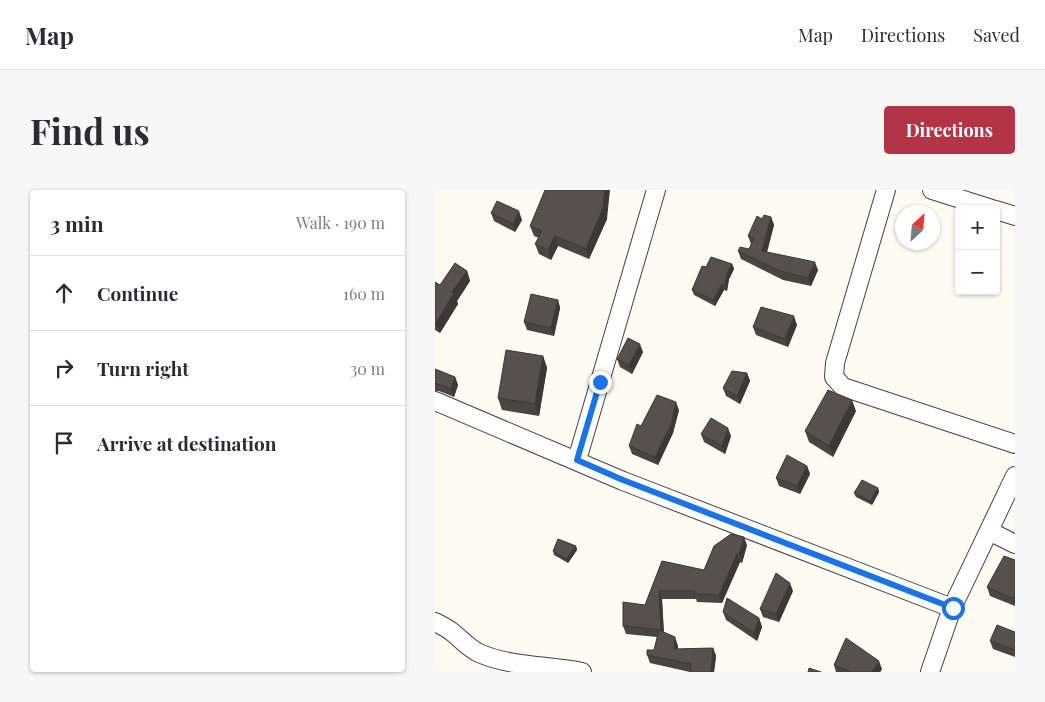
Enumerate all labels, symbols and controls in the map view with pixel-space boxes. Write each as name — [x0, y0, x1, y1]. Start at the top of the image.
text: Map — [25, 19, 74, 51]
text: Map — [798, 23, 833, 47]
text: Directions — [861, 23, 945, 47]
text: Saved — [973, 23, 1020, 47]
button: Directions — [884, 106, 1015, 154]
text: Find us — [30, 107, 150, 154]
north arrow — [895, 205, 940, 250]
map controls — [955, 205, 1000, 295]
button: + — [955, 205, 1000, 250]
text: 3 min — [50, 209, 104, 237]
text: Walk · 190 m — [296, 212, 385, 233]
button: − — [955, 250, 1000, 295]
icon: ahead — [50, 279, 78, 307]
text: Continue — [97, 280, 178, 306]
text: 160 m — [343, 283, 385, 304]
icon: right — [50, 354, 78, 382]
text: Turn right — [97, 355, 189, 381]
text: 30 m — [350, 358, 385, 379]
route end — [589, 371, 612, 394]
icon: arrive — [50, 429, 78, 457]
text: Arrive at destination — [97, 430, 277, 456]
route start — [942, 597, 965, 620]

